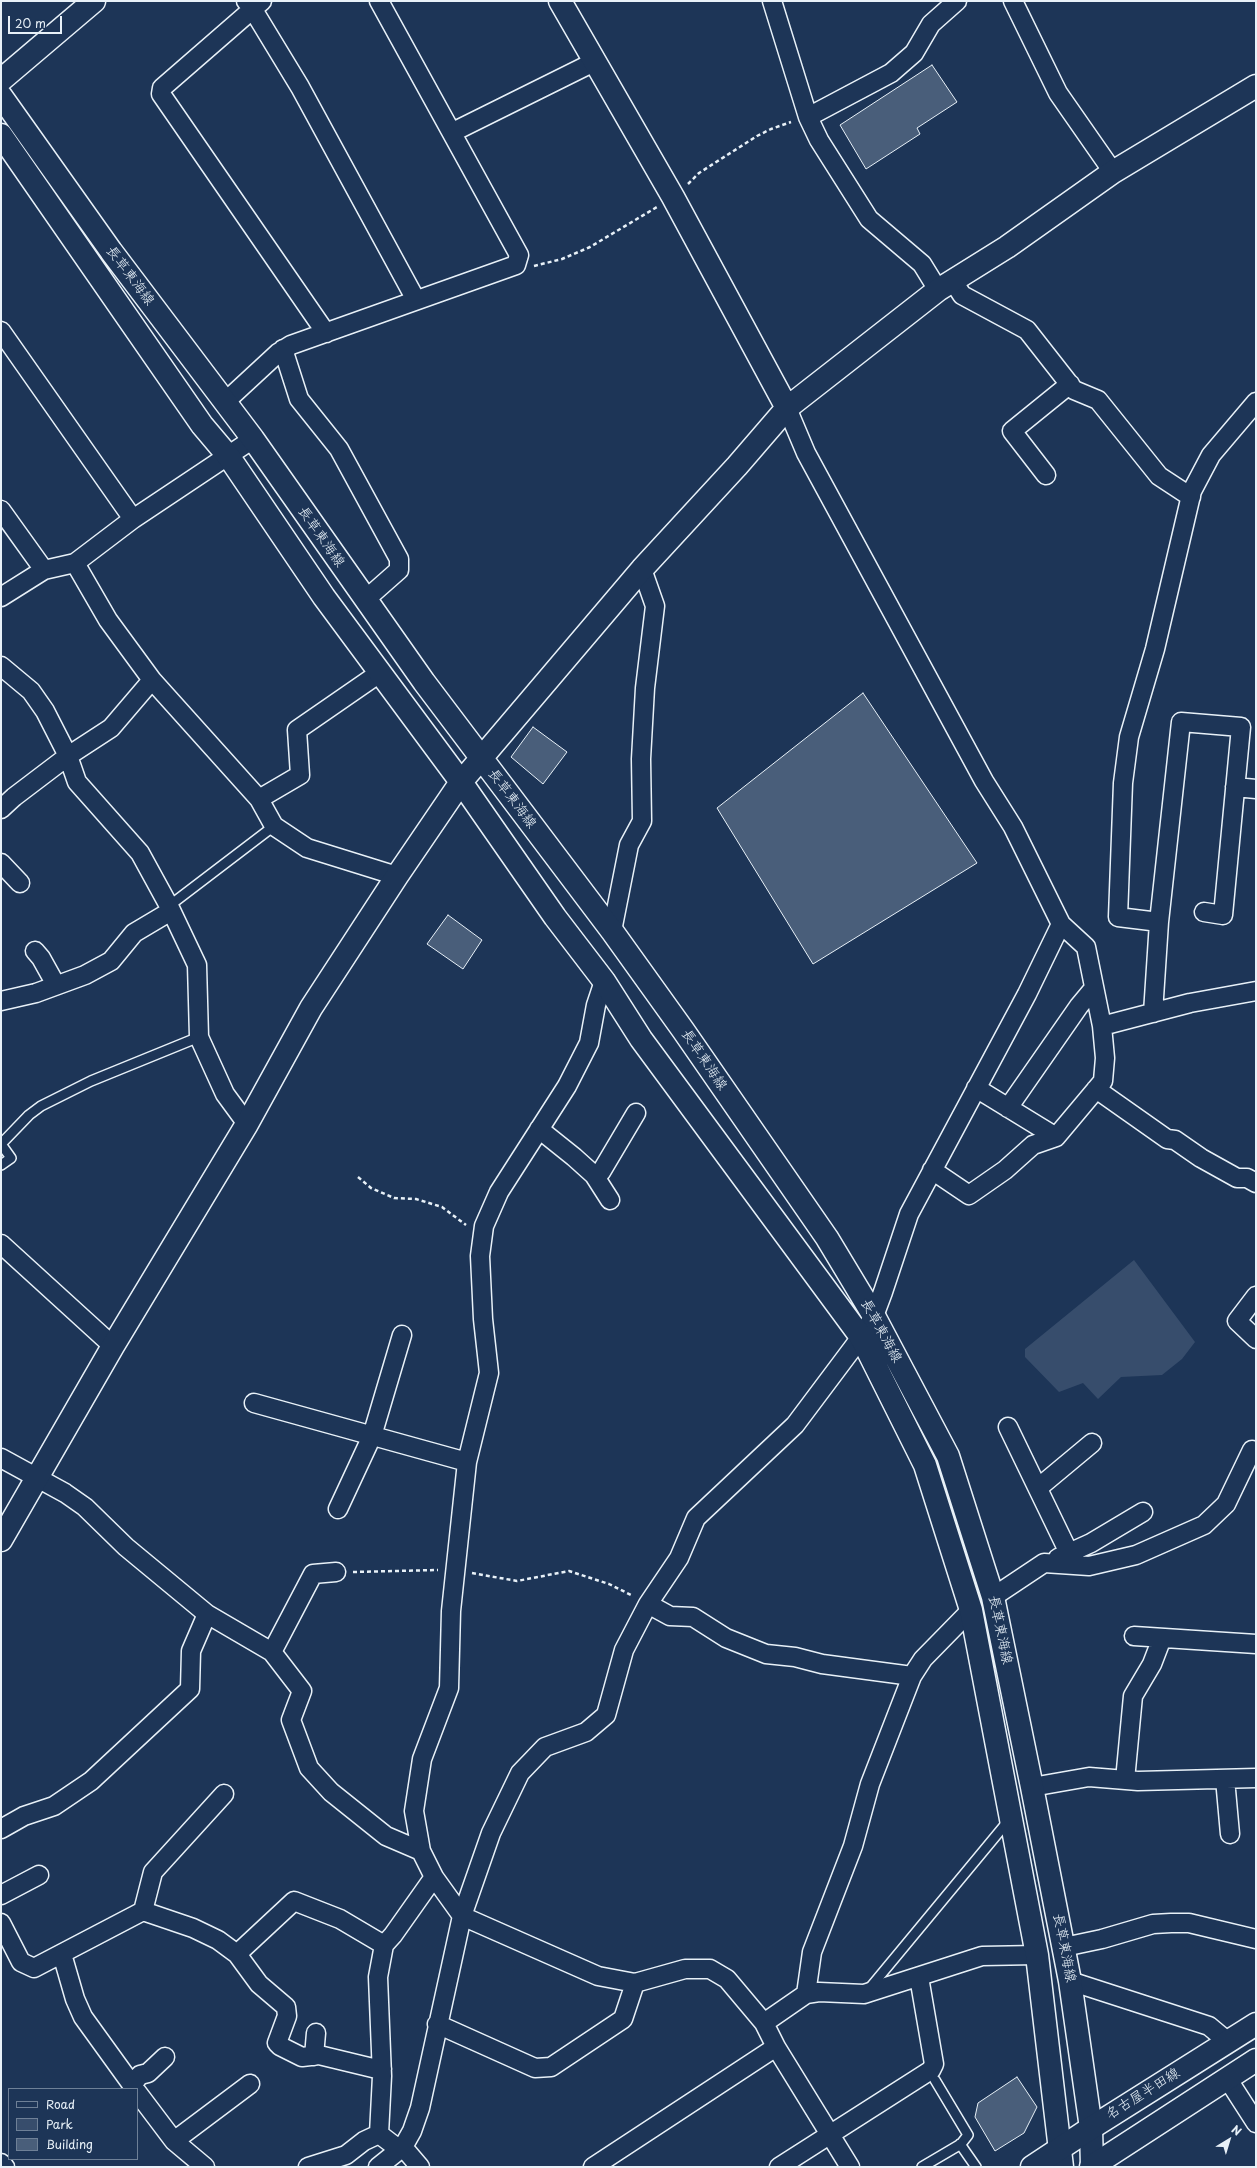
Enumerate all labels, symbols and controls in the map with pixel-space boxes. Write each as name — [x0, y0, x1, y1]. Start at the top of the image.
scale bar — [10, 8, 64, 34]
text: 20 m — [15, 14, 46, 32]
street label: 長草東海線 — [102, 243, 158, 309]
street label: 長草東海線 — [294, 504, 348, 570]
street label: 長草東海線 — [484, 766, 540, 832]
street label: 長草東海線 — [677, 1026, 731, 1094]
street label: 長草東海線 — [857, 1296, 905, 1366]
street label: 長草東海線 — [985, 1594, 1015, 1666]
street label: 長草東海線 — [1049, 1912, 1079, 1984]
street label: 名古屋半田線 — [1103, 2065, 1183, 2123]
legend — [8, 2088, 138, 2160]
text: Road — [46, 2095, 75, 2113]
text: Park — [46, 2115, 73, 2133]
north arrow — [1209, 2120, 1249, 2160]
text: N — [1228, 2121, 1245, 2140]
text: Building — [46, 2135, 93, 2153]

